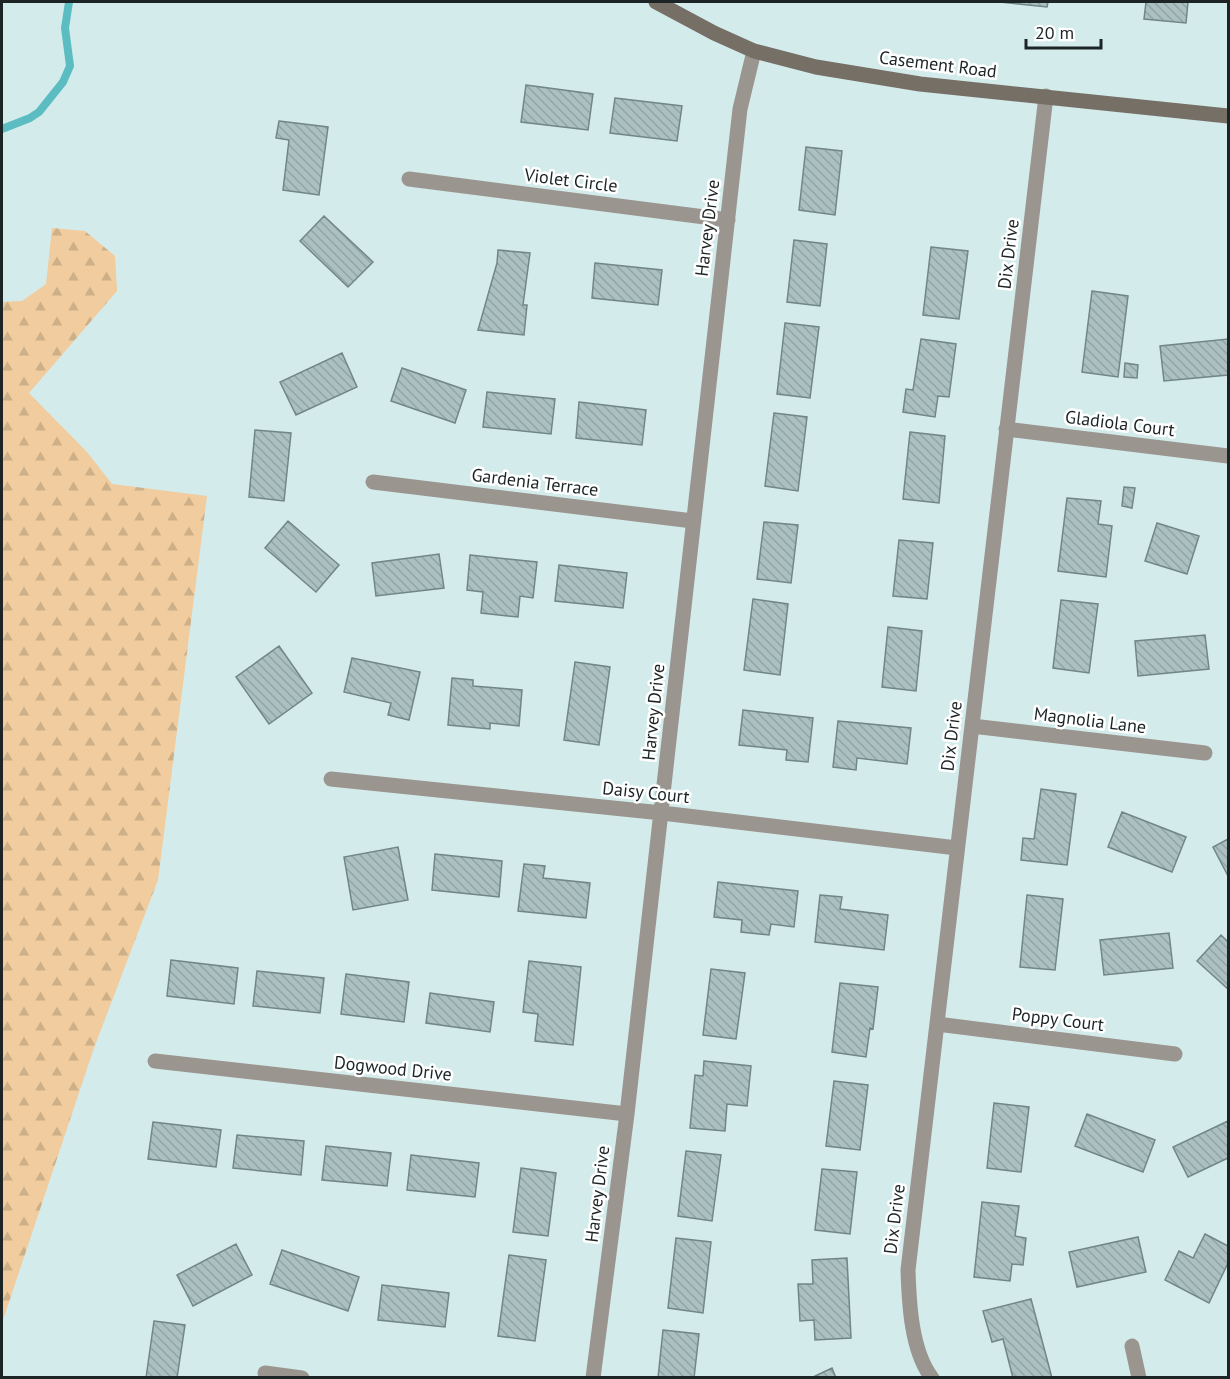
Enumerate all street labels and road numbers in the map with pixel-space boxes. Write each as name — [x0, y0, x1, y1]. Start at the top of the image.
street label: Casement Road — [878, 45, 998, 83]
street label: Violet Circle — [522, 163, 619, 197]
street label: Harvey Drive — [690, 178, 724, 278]
street label: Dix Drive — [992, 218, 1024, 290]
street label: Gladiola Court — [1064, 405, 1176, 441]
street label: Gardenia Terrace — [470, 463, 600, 501]
street label: Harvey Drive — [636, 662, 670, 762]
street label: Dix Drive — [935, 700, 967, 772]
street label: Magnolia Lane — [1033, 702, 1147, 738]
street label: Daisy Court — [601, 776, 691, 808]
street label: Poppy Court — [1011, 1002, 1105, 1036]
street label: Dogwood Drive — [333, 1050, 453, 1086]
street label: Harvey Drive — [580, 1144, 614, 1244]
street label: Dix Drive — [878, 1183, 910, 1255]

